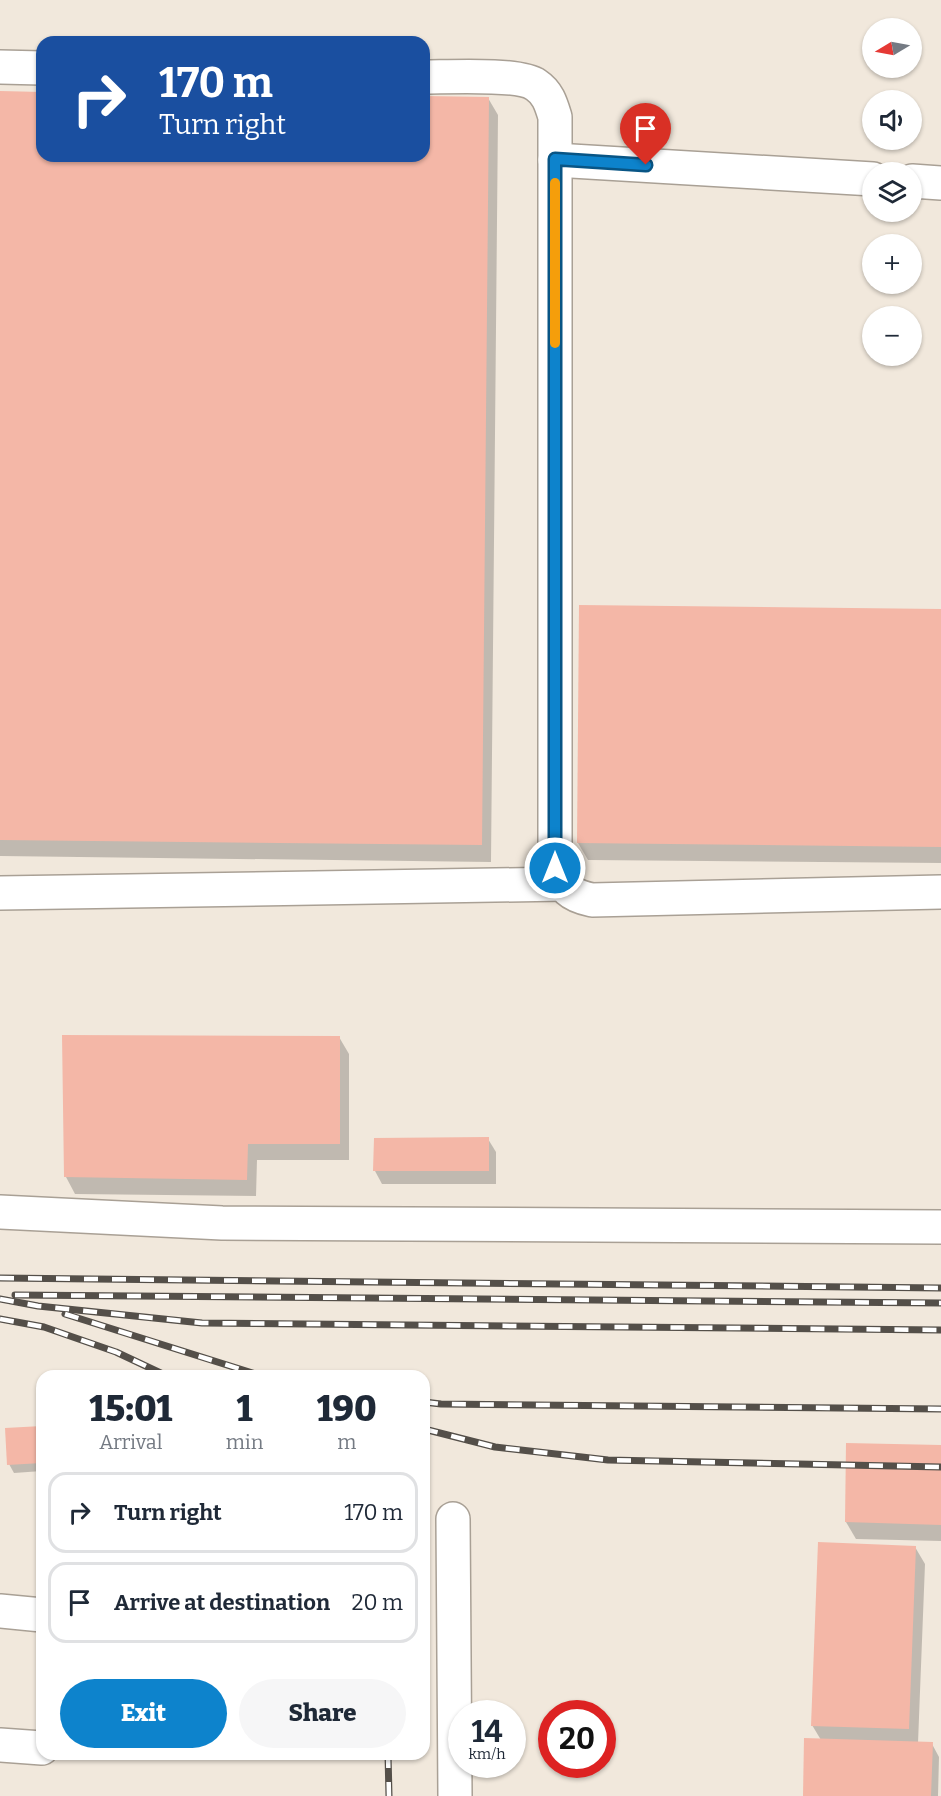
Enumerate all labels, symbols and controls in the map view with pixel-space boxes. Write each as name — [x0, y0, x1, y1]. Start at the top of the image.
north arrow — [862, 18, 922, 78]
map controls — [862, 18, 922, 366]
text: 170 m — [159, 58, 273, 108]
icon: right — [60, 60, 138, 138]
button: sound — [862, 90, 922, 150]
pin — [620, 103, 671, 165]
text: Turn right — [159, 109, 286, 141]
icon: arrive — [629, 112, 662, 145]
button: layers — [862, 162, 922, 222]
button: + — [862, 234, 922, 294]
button: − — [862, 306, 922, 366]
position arrow — [523, 836, 587, 900]
text: 15:01 — [89, 1387, 172, 1431]
text: 1 — [237, 1387, 252, 1431]
text: 190 — [317, 1387, 377, 1431]
text: Arrival — [99, 1430, 163, 1454]
text: min — [226, 1430, 263, 1454]
text: m — [337, 1430, 356, 1454]
icon: right — [63, 1496, 96, 1529]
text: Turn right — [114, 1499, 222, 1526]
text: 170 m — [344, 1499, 403, 1526]
icon: arrive — [63, 1586, 96, 1619]
text: Arrive at destination — [114, 1589, 330, 1616]
text: 20 m — [352, 1589, 403, 1616]
button: Exit — [60, 1679, 227, 1748]
button: Share — [239, 1679, 406, 1748]
speed limit sign: 20 — [538, 1700, 616, 1778]
text: 14 — [471, 1714, 503, 1750]
text: km/h — [468, 1745, 506, 1763]

